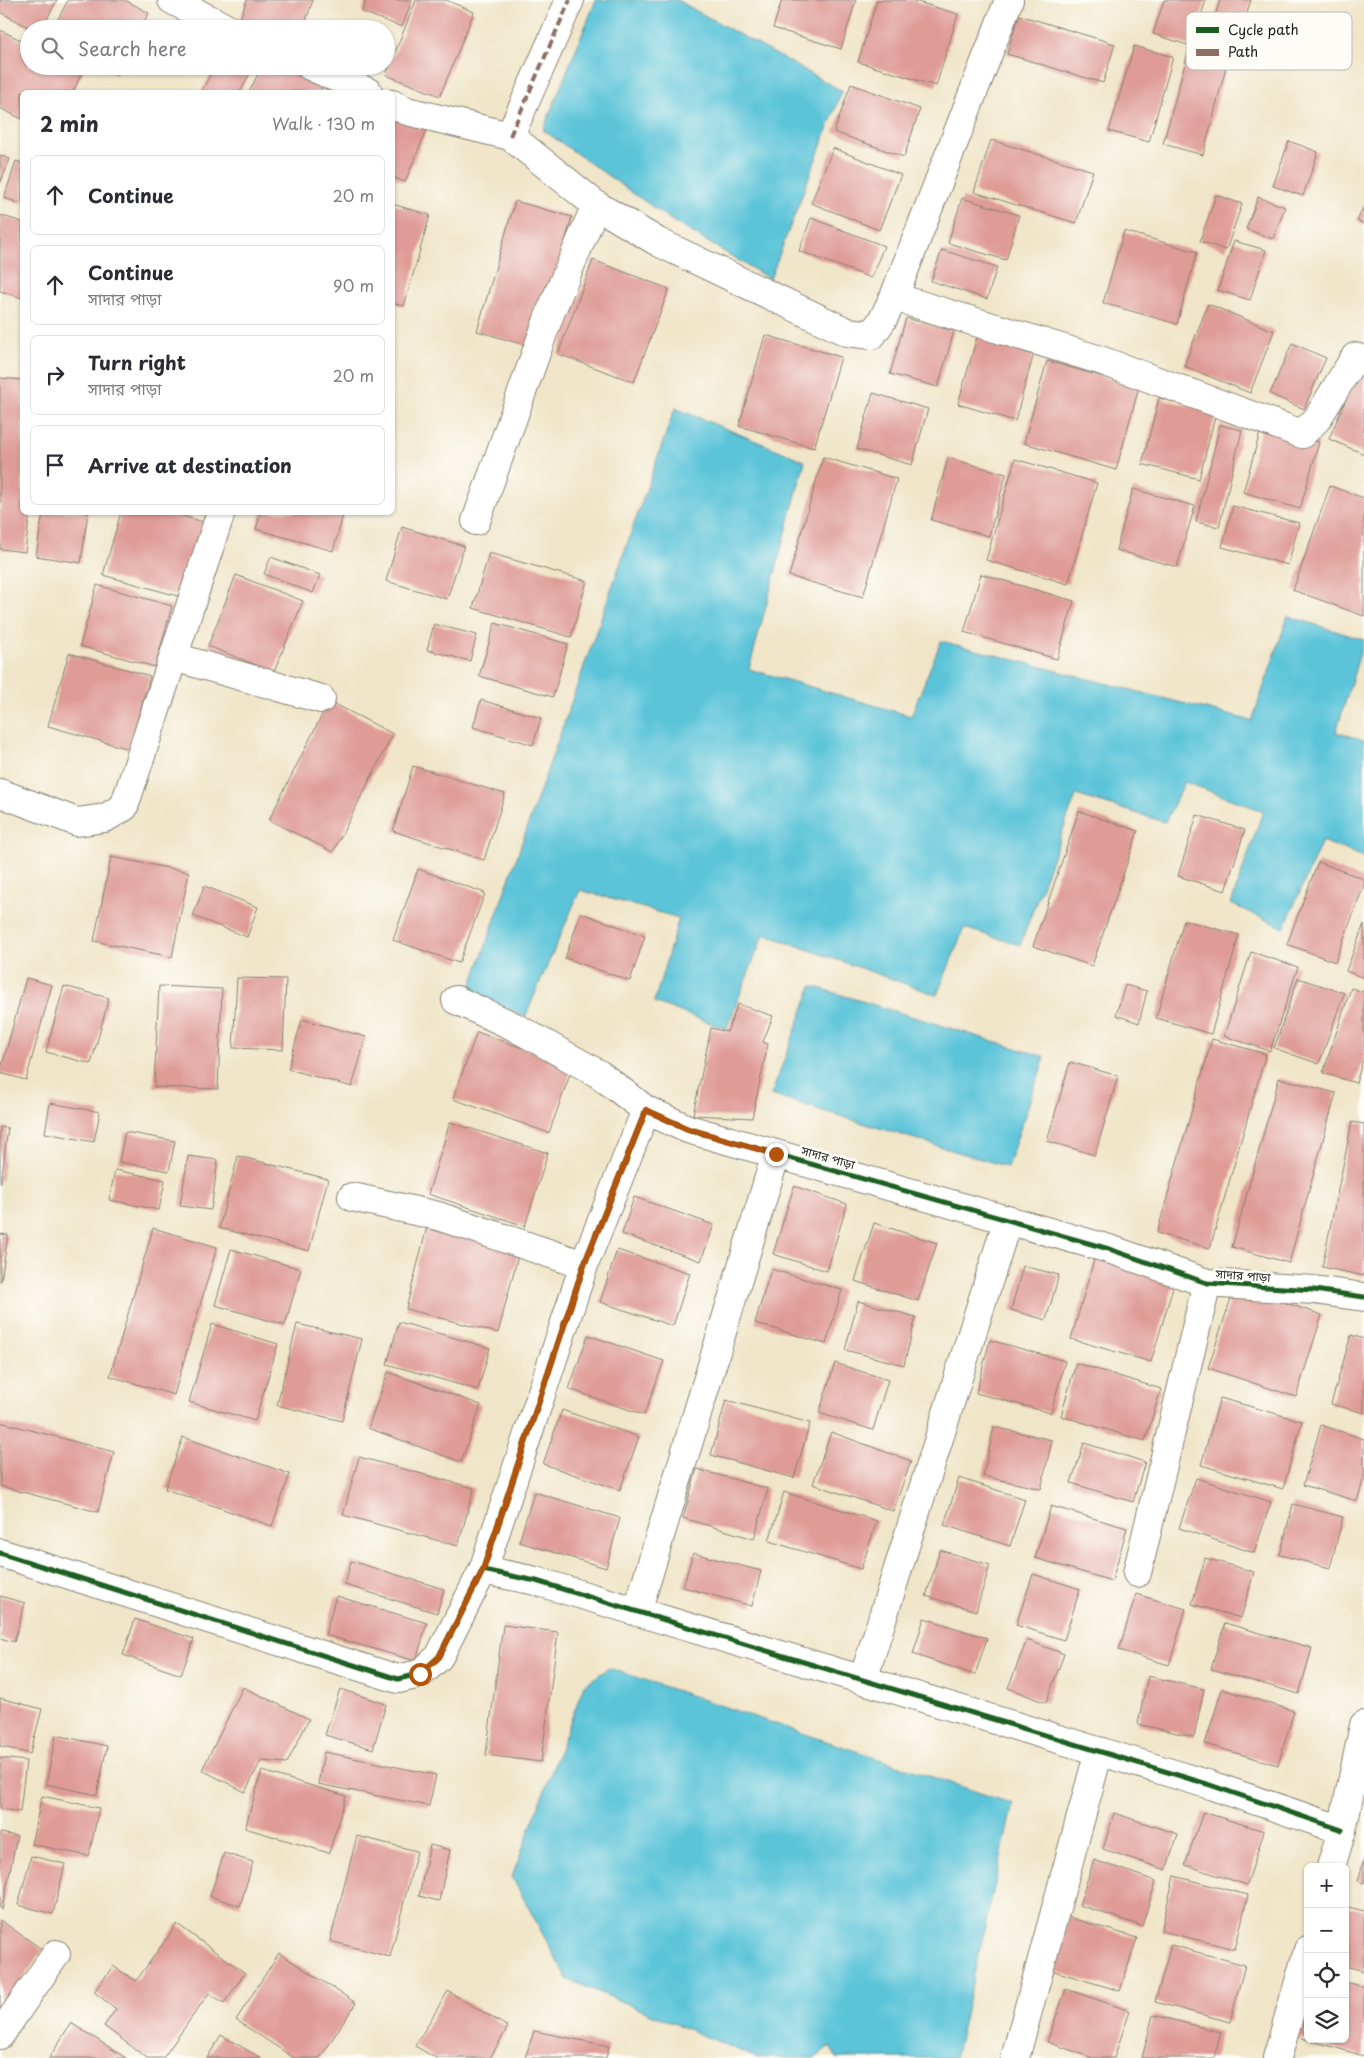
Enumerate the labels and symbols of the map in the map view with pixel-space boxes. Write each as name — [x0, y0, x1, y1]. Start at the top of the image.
legend — [1186, 12, 1352, 70]
text: Cycle path — [1228, 19, 1299, 40]
text: Path — [1228, 41, 1258, 62]
street label: সাদার পাড়া — [798, 1141, 858, 1174]
route end — [765, 1143, 788, 1166]
street label: সাদার পাড়া — [1214, 1264, 1272, 1286]
route start — [409, 1663, 432, 1686]

